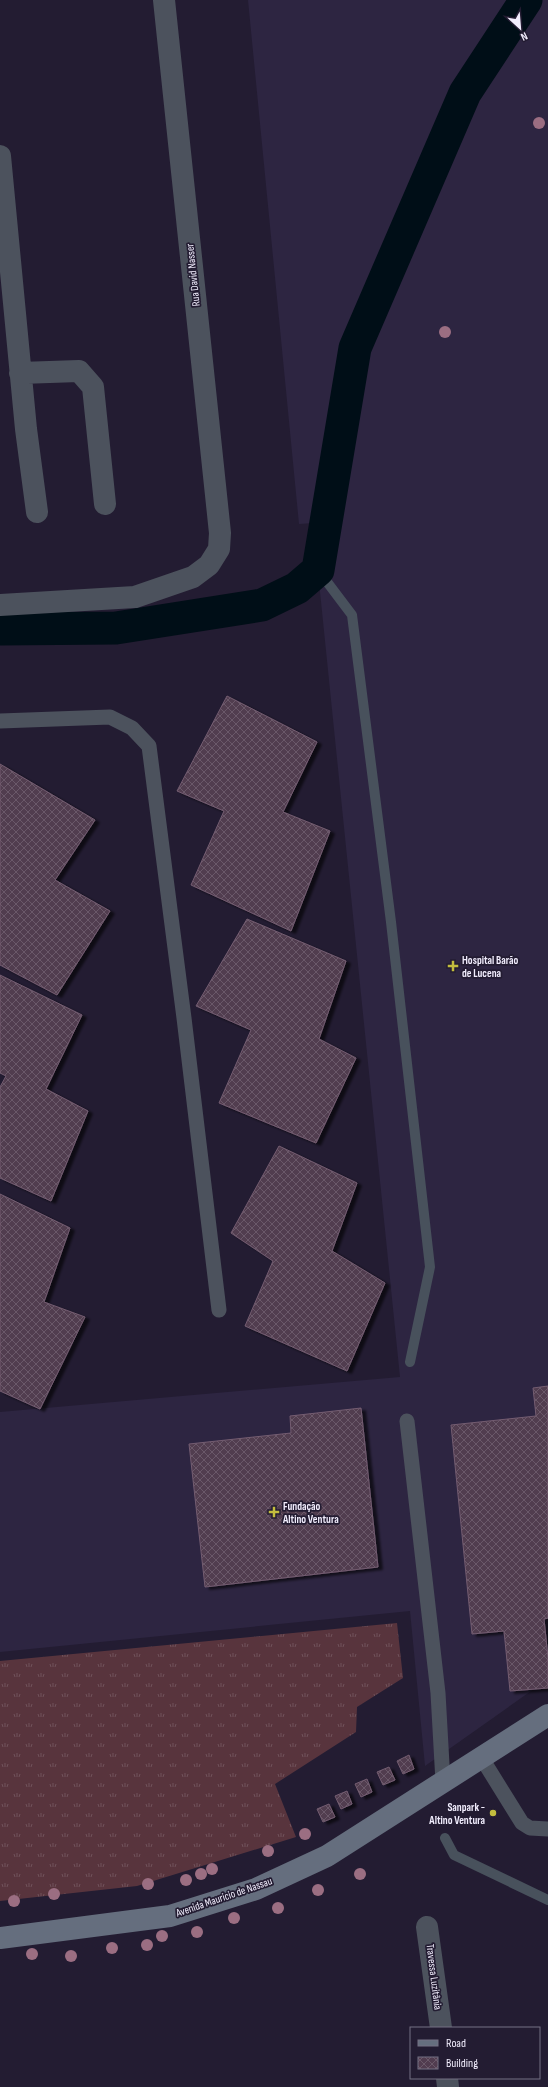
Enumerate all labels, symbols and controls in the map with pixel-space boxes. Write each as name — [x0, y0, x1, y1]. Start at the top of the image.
north arrow — [500, 8, 540, 48]
text: N — [519, 29, 530, 44]
street label: Rua David Nasser — [183, 243, 203, 307]
place label: Hospital Barão de Lucena — [462, 954, 518, 980]
marker: Hospital Barão de Lucena — [447, 960, 459, 972]
place label: Fundação Altino Ventura — [282, 1500, 339, 1526]
marker: Fundação Altino Ventura — [268, 1506, 280, 1518]
place label: Sanpark - Altino Ventura — [428, 1801, 485, 1827]
marker: Sanpark - Altino Ventura — [488, 1808, 498, 1818]
street label: Avenida Maurício de Nassau — [173, 1874, 274, 1920]
street label: Travessa Luzitânia — [424, 1943, 444, 2011]
legend — [410, 2027, 540, 2079]
text: Road — [446, 2036, 466, 2051]
text: Building — [446, 2056, 478, 2071]

